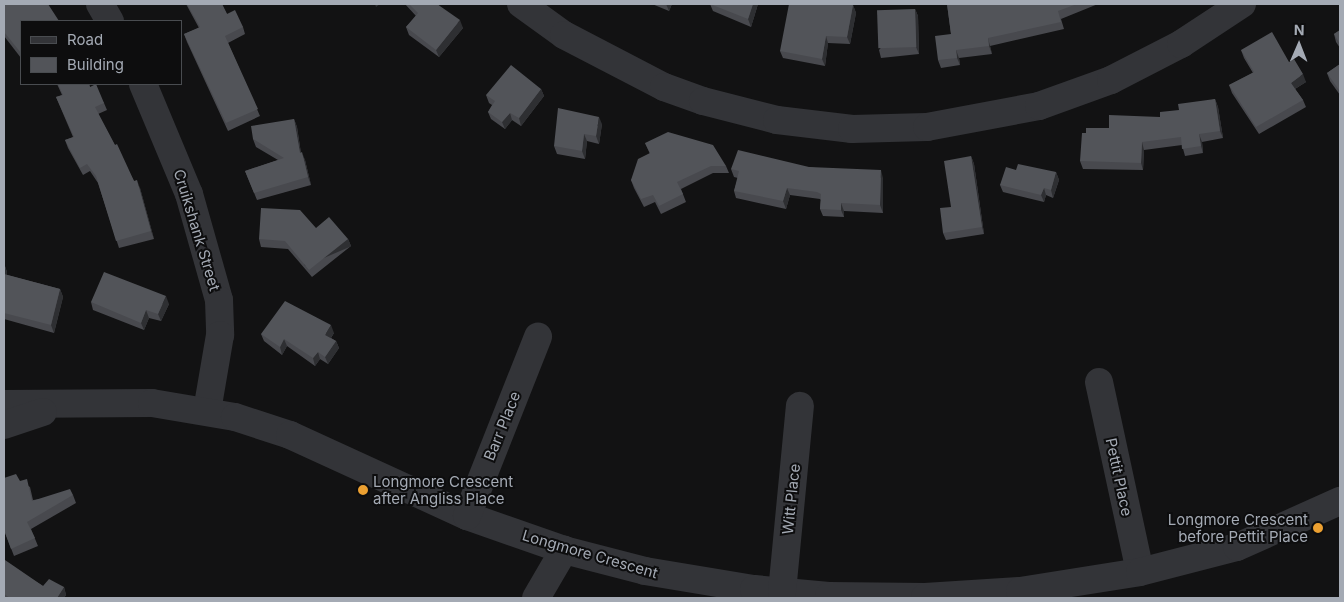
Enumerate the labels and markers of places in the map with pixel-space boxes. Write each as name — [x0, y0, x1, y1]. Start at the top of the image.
place label: Longmore Crescent after Angliss Place — [373, 472, 513, 507]
marker: Longmore Crescent after Angliss Place — [357, 484, 369, 496]
place label: Longmore Crescent before Pettit Place — [1168, 510, 1308, 545]
marker: Longmore Crescent before Pettit Place — [1312, 522, 1324, 534]

